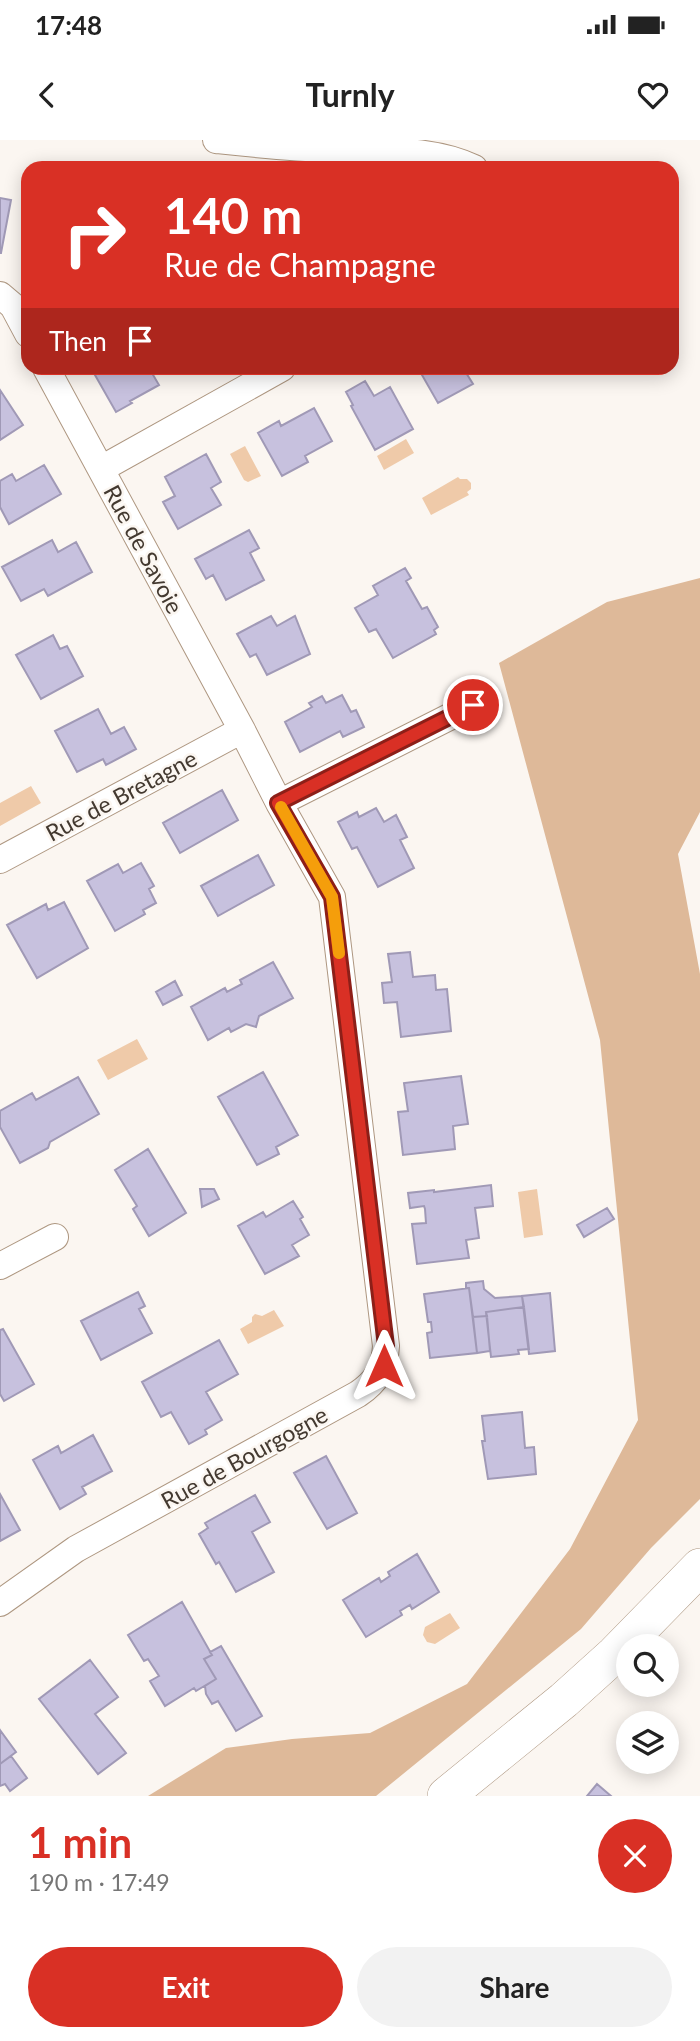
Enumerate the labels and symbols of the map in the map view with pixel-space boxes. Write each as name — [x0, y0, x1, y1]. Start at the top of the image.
street label: Rue de Savoie — [98, 480, 190, 618]
pin — [443, 675, 503, 735]
street label: Rue de Bretagne — [41, 743, 201, 847]
position arrow — [347, 1329, 421, 1403]
street label: Rue de Bourgogne — [156, 1400, 332, 1514]

